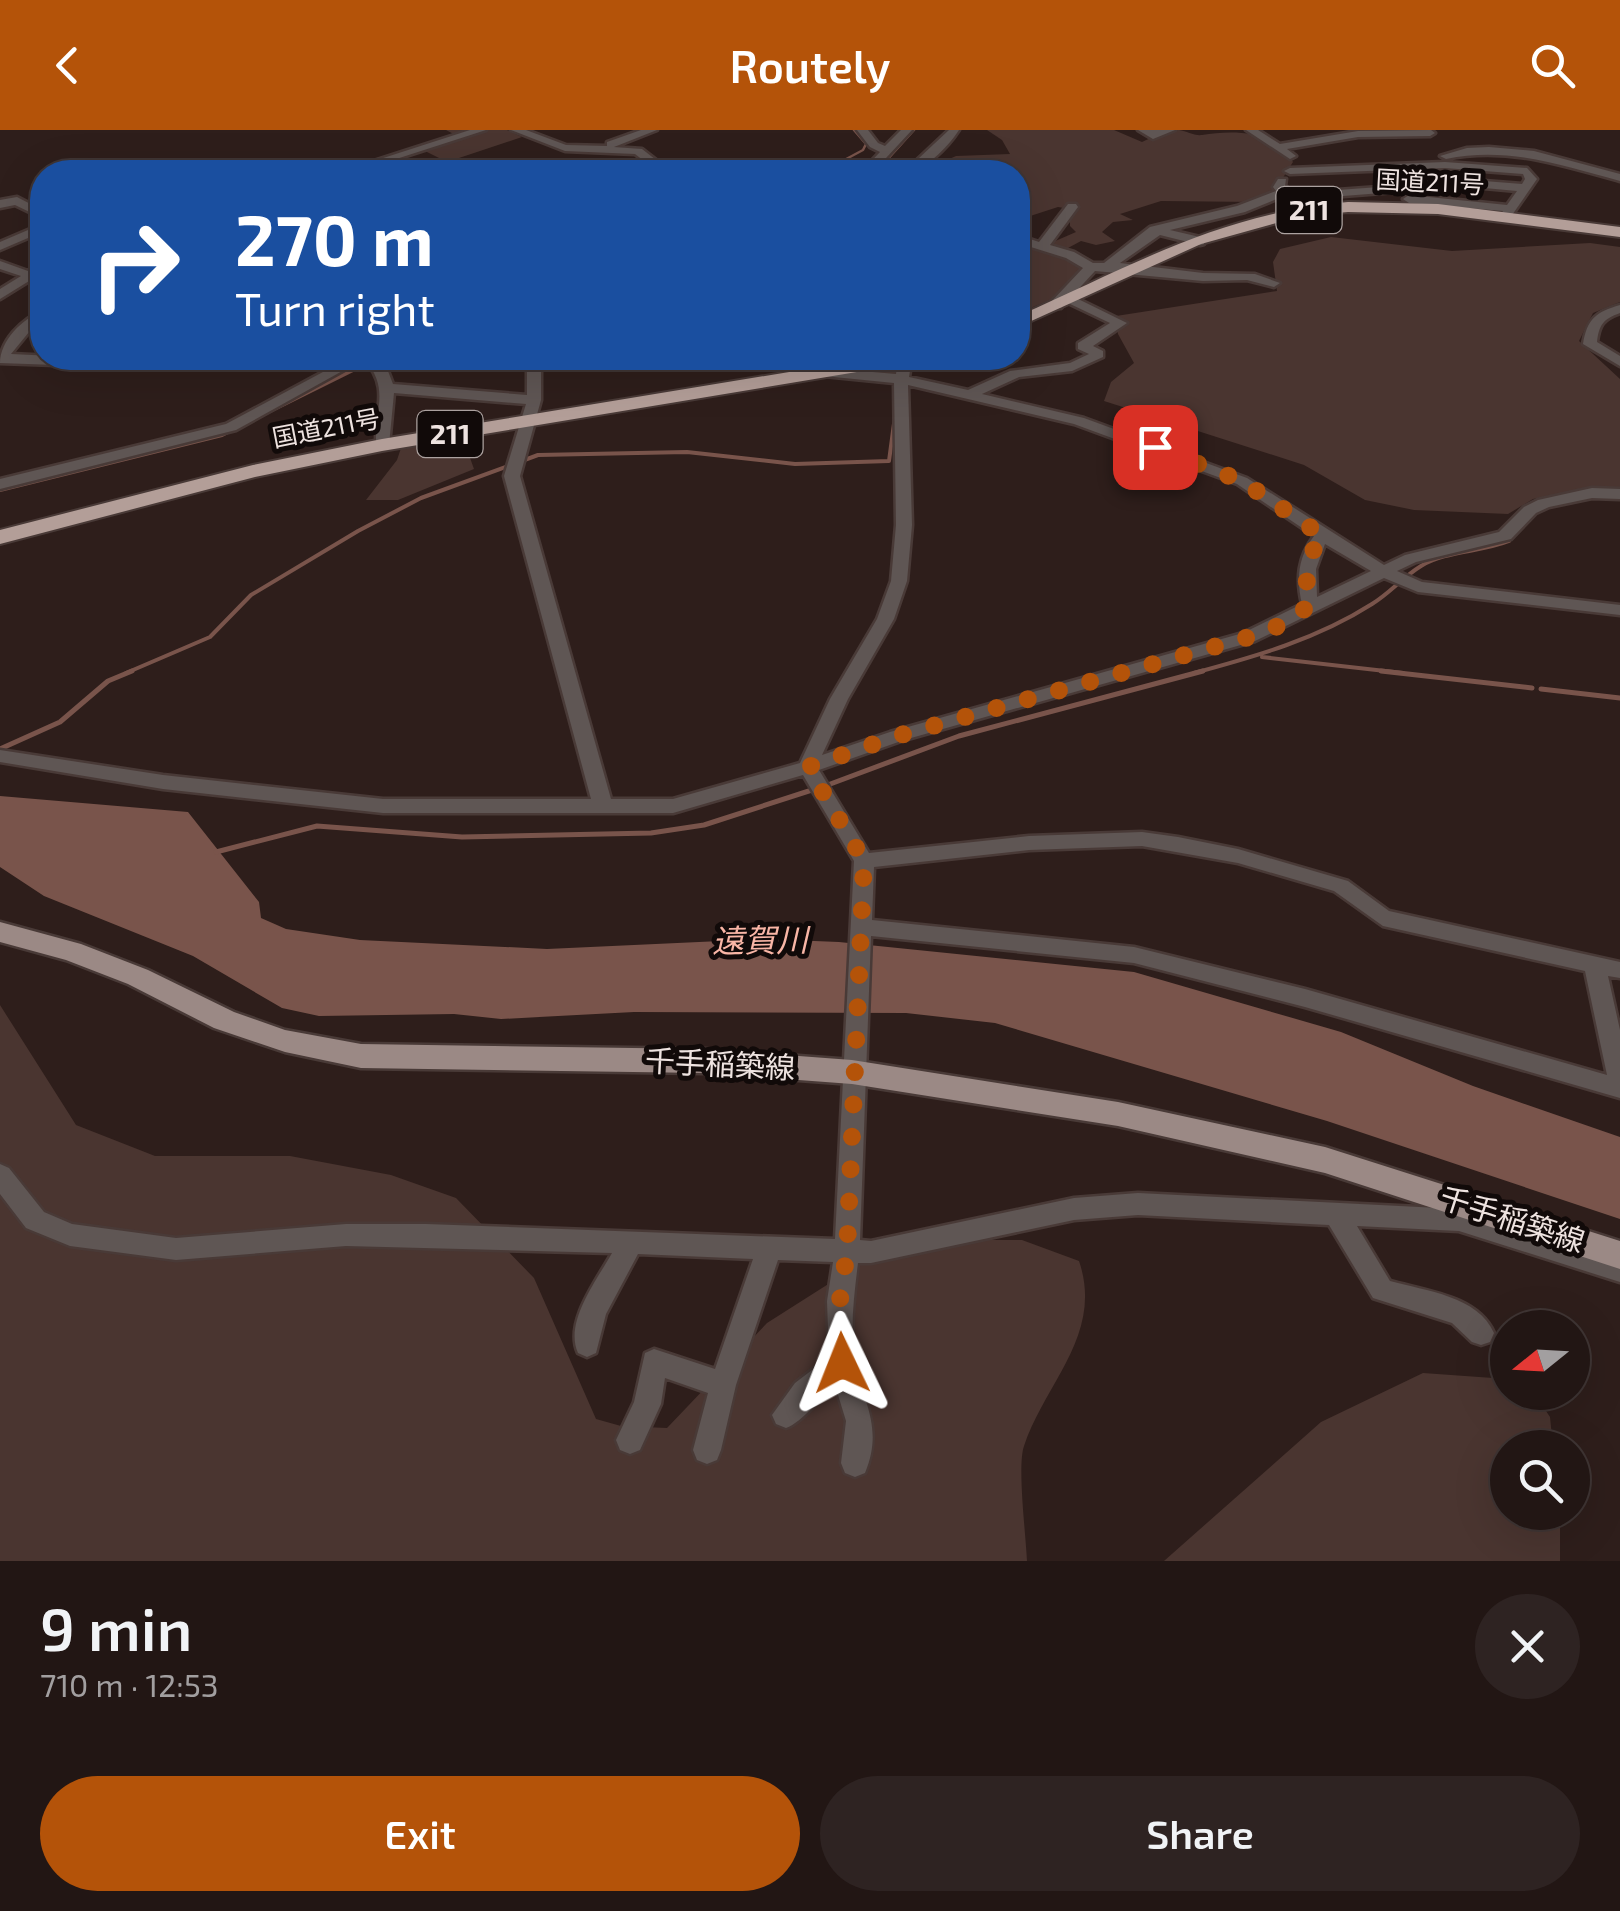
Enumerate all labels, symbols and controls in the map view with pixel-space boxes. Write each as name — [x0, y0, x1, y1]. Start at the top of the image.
icon: back — [40, 38, 95, 93]
text: Routely — [729, 38, 891, 92]
icon: search — [1525, 38, 1580, 93]
street label: 国道211号 — [1375, 163, 1485, 199]
road number: 211 — [1276, 187, 1342, 233]
text: 270 m — [235, 196, 434, 280]
icon: right — [70, 200, 200, 330]
text: Turn right — [235, 281, 435, 335]
street label: 国道211号 — [269, 402, 382, 452]
pin — [1113, 405, 1198, 490]
road number: 211 — [418, 411, 482, 457]
icon: arrive — [1128, 420, 1183, 475]
water label: 遠賀川 — [712, 919, 811, 959]
street label: 千手稲築線 — [644, 1041, 796, 1085]
street label: 千手稲築線 — [1436, 1178, 1590, 1258]
north arrow — [1490, 1310, 1590, 1410]
map controls — [1490, 1310, 1590, 1530]
position arrow — [790, 1311, 894, 1415]
button: search — [1490, 1430, 1590, 1530]
text: 9 min — [40, 1591, 192, 1663]
button: close — [1475, 1594, 1580, 1699]
text: 710 m · 12:53 — [40, 1665, 219, 1703]
button: Exit — [40, 1776, 800, 1891]
button: Share — [820, 1776, 1580, 1891]

